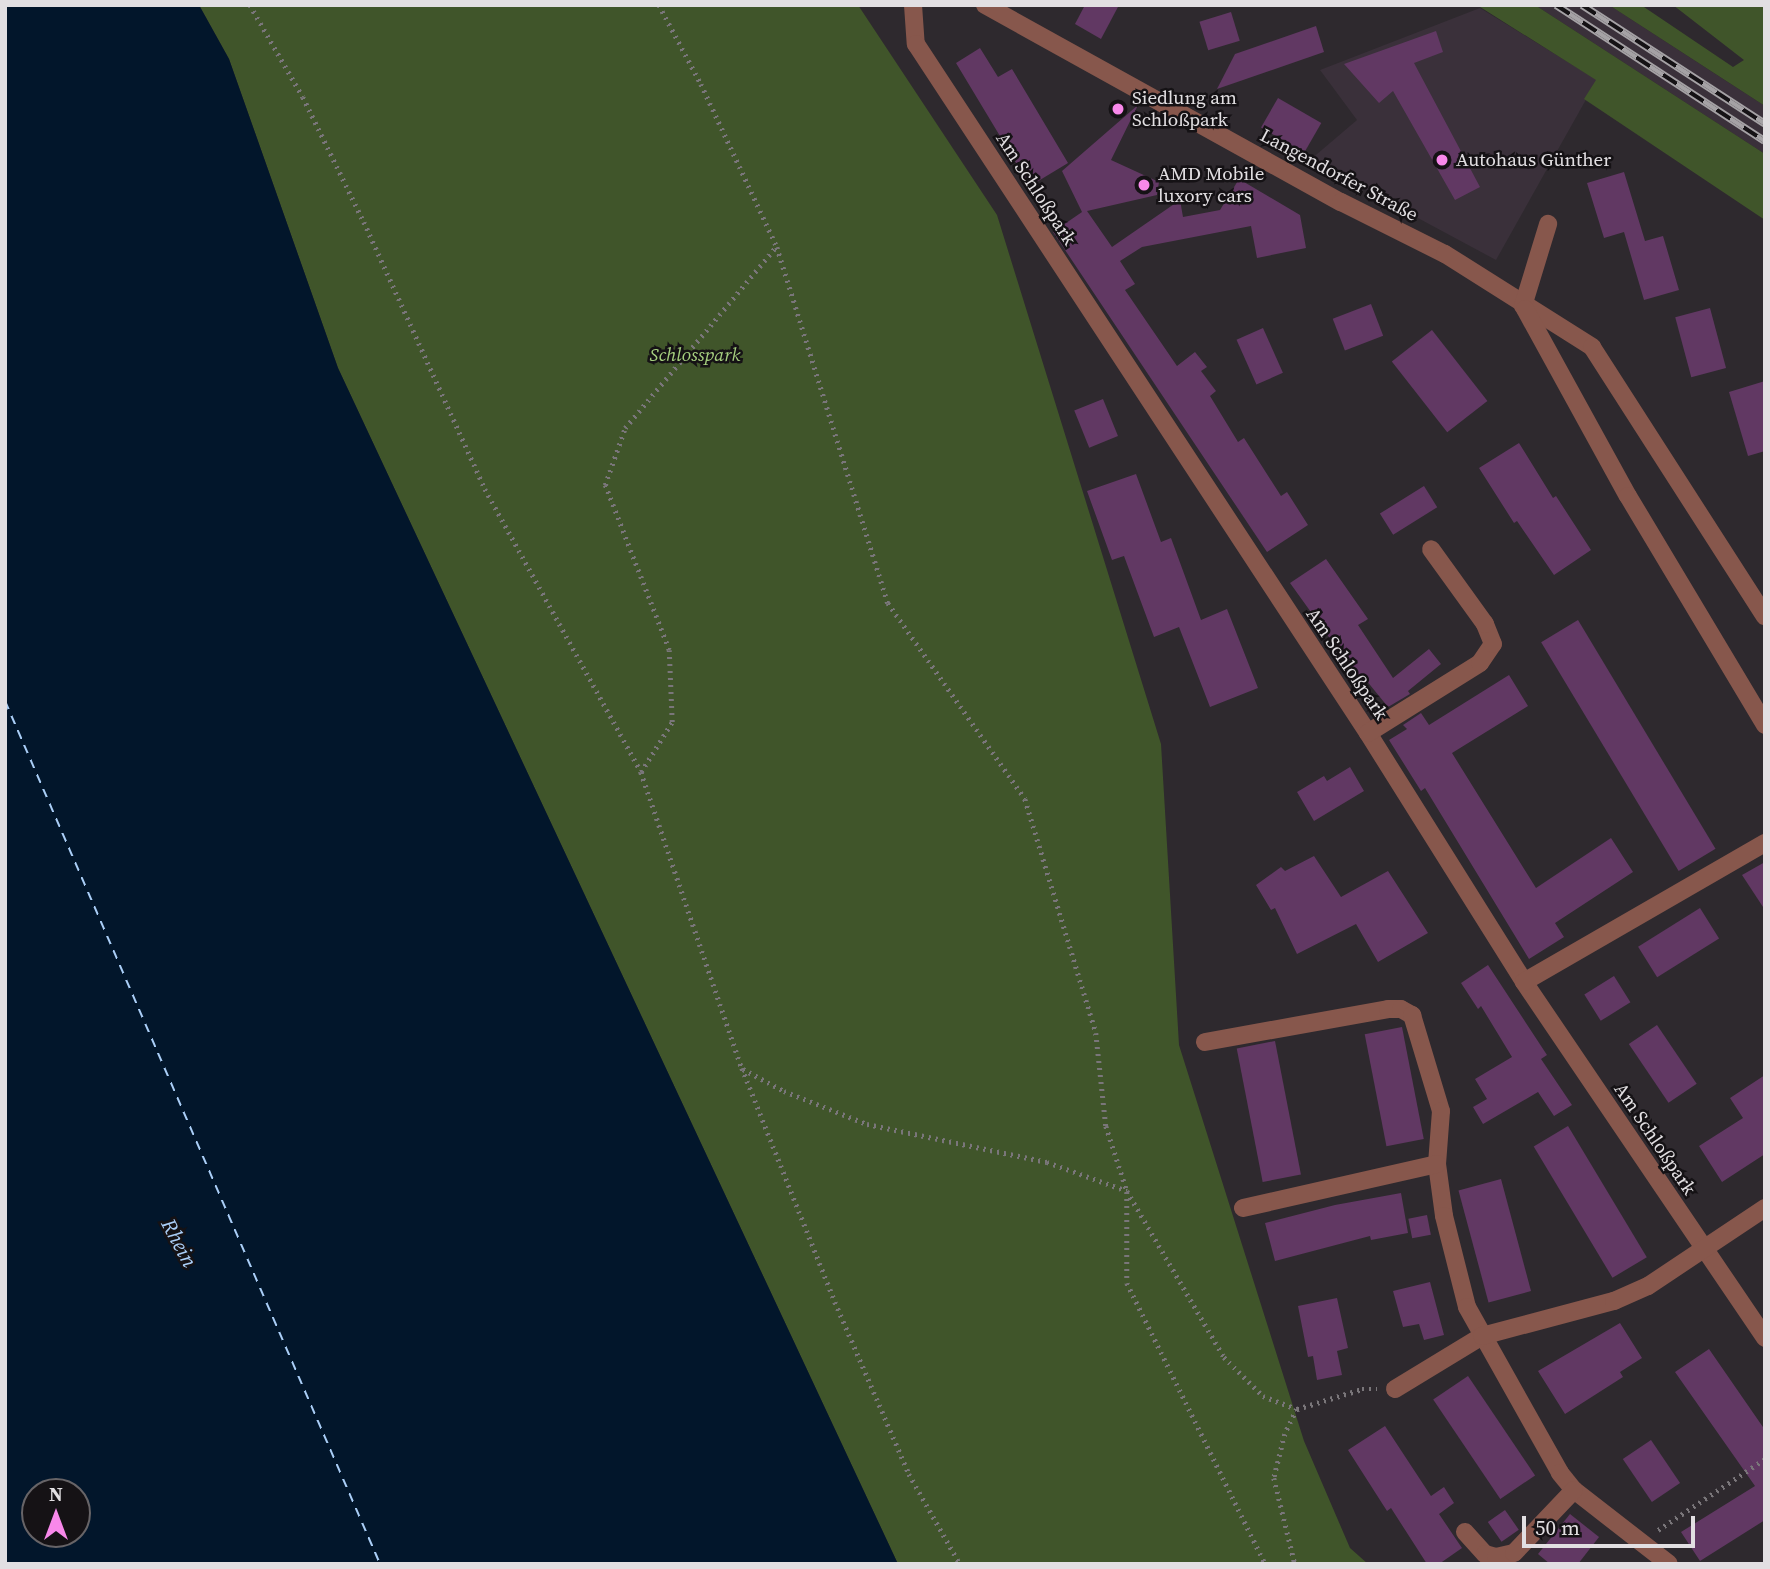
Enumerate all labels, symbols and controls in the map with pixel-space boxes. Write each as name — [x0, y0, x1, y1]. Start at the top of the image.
place label: Siedlung am Schloßpark — [1132, 87, 1237, 131]
marker: Siedlung am Schloßpark — [1110, 101, 1126, 117]
street label: Langendorfer Straße — [1256, 124, 1422, 226]
street label: Am Schloßpark — [991, 128, 1081, 250]
place label: Autohaus Günther — [1456, 149, 1611, 171]
marker: Autohaus Günther — [1434, 152, 1450, 168]
place label: AMD Mobile luxory cars — [1158, 163, 1264, 207]
marker: AMD Mobile luxory cars — [1136, 177, 1152, 193]
park label: Schlosspark — [650, 344, 740, 366]
street label: Am Schloßpark — [1301, 604, 1393, 724]
street label: Am Schloßpark — [1609, 1079, 1701, 1199]
water label: Rhein — [156, 1214, 202, 1272]
north arrow — [21, 1478, 91, 1548]
text: N — [49, 1481, 63, 1507]
scale bar — [1525, 1502, 1698, 1546]
text: 50 m — [1535, 1513, 1580, 1542]

